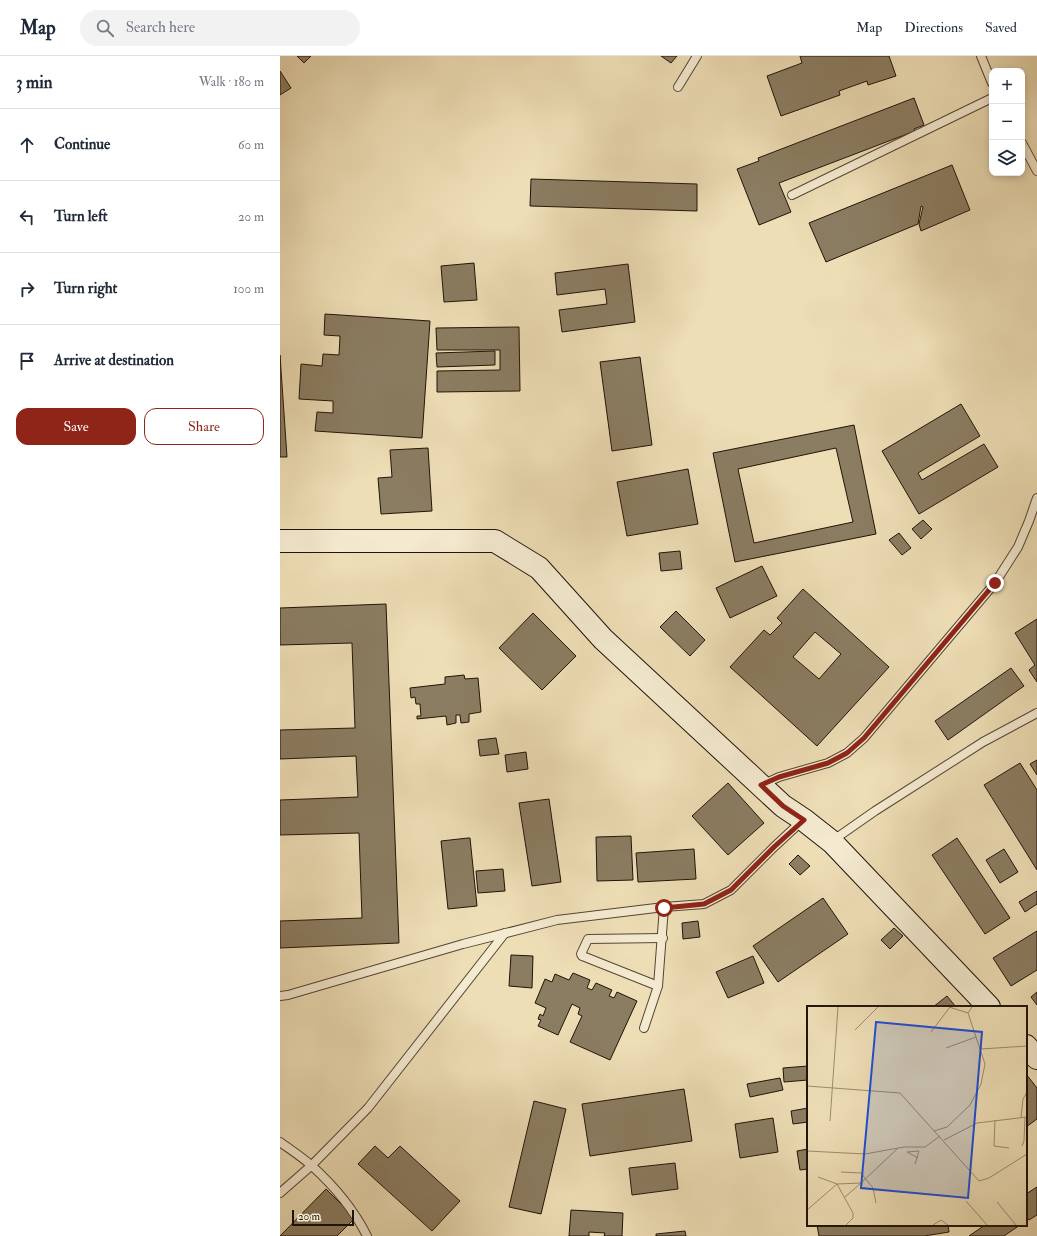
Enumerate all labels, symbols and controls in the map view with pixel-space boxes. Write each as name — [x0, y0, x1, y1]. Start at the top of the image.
search box — [80, 10, 360, 46]
text: Map — [20, 16, 56, 40]
icon: search — [94, 17, 116, 39]
text: Search here — [126, 18, 195, 37]
text: Map — [856, 19, 882, 36]
text: Directions — [904, 19, 963, 36]
text: Saved — [985, 19, 1017, 36]
map controls — [989, 68, 1025, 176]
button: + — [989, 68, 1025, 104]
text: 3 min — [16, 72, 53, 93]
text: Walk · 180 m — [199, 74, 264, 90]
button: − — [989, 104, 1025, 140]
icon: ahead — [16, 134, 38, 156]
text: Continue — [54, 135, 110, 154]
text: 60 m — [238, 137, 264, 153]
button: layers — [989, 140, 1025, 176]
icon: left — [16, 206, 38, 228]
text: Turn left — [54, 207, 108, 226]
text: 20 m — [238, 209, 264, 225]
icon: right — [16, 278, 38, 300]
text: Turn right — [54, 279, 117, 298]
text: 100 m — [233, 281, 264, 297]
icon: arrive — [16, 350, 38, 372]
text: Arrive at destination — [54, 351, 174, 370]
button: Save — [16, 408, 136, 445]
button: Share — [144, 408, 264, 445]
route end — [986, 574, 1004, 592]
route start — [655, 899, 673, 917]
inset map — [807, 1006, 1027, 1226]
scale bar — [292, 1208, 354, 1227]
text: 20 m — [298, 1210, 320, 1223]

